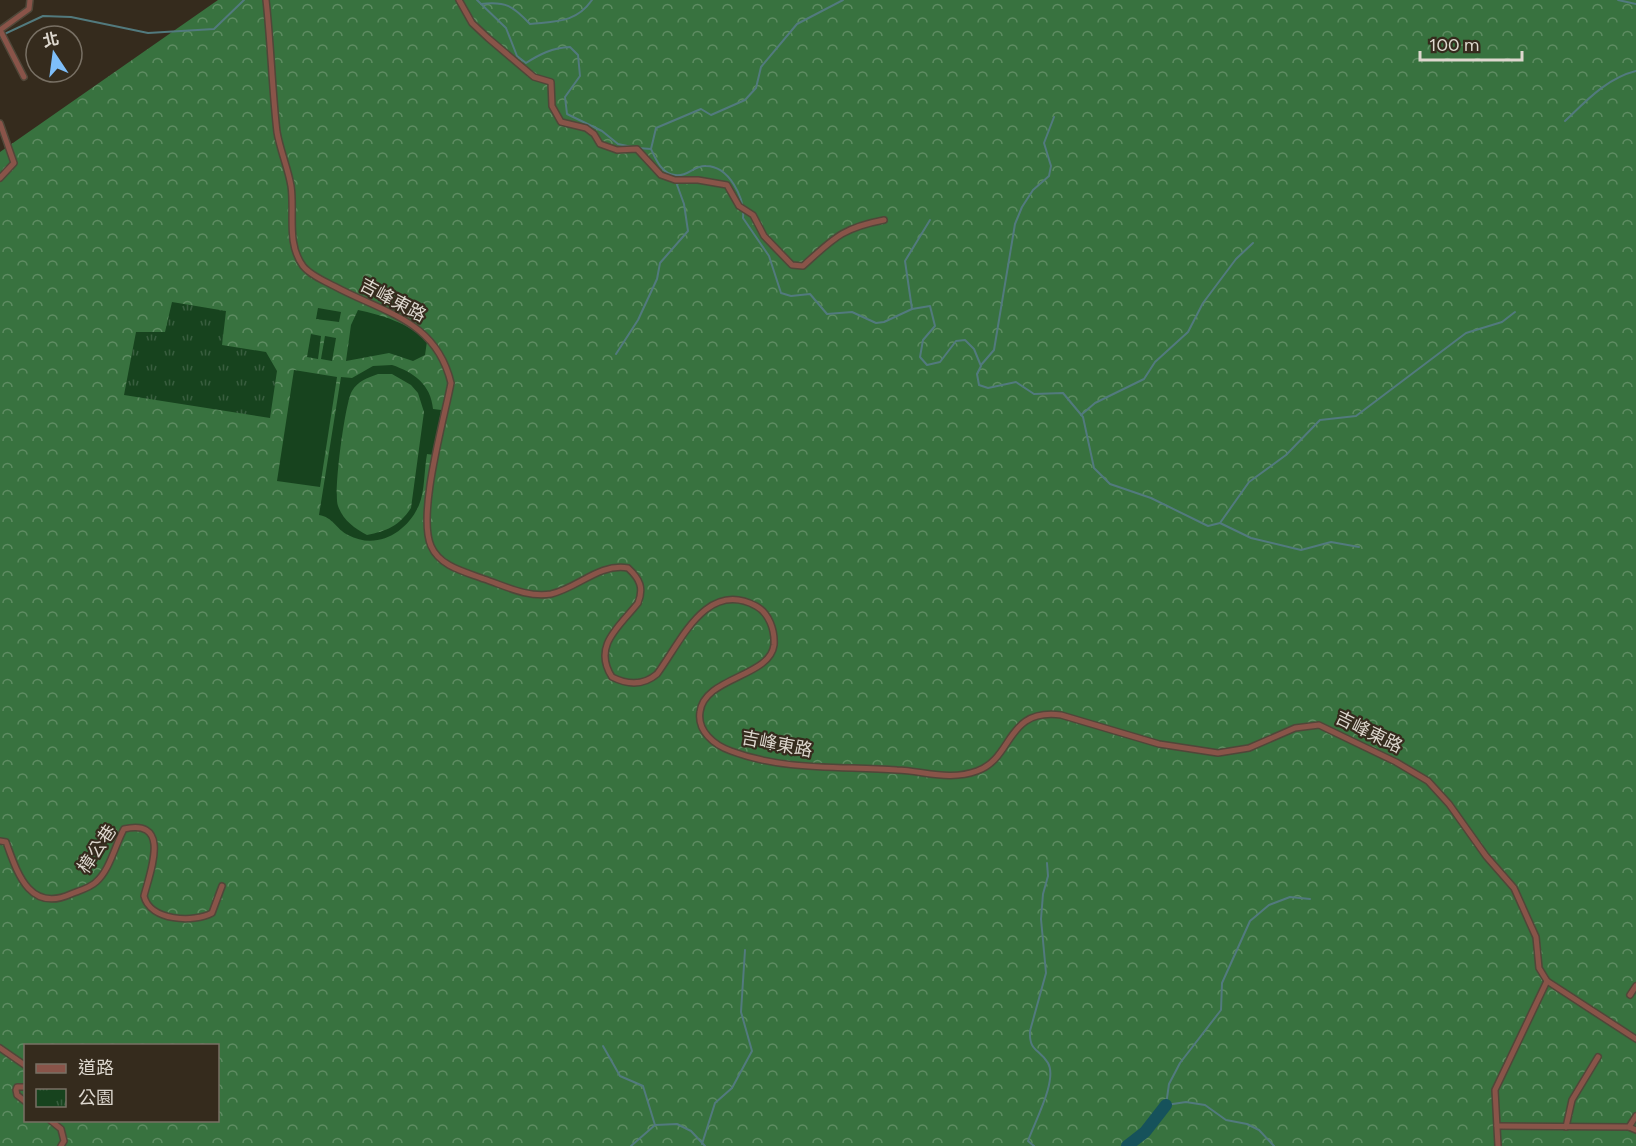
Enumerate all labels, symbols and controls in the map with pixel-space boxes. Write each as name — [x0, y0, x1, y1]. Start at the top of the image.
north arrow — [24, 24, 84, 84]
scale bar — [1420, 24, 1522, 62]
text: 北 — [41, 29, 61, 51]
text: 100 m — [1429, 34, 1479, 56]
street label: 吉峰東路 — [356, 273, 430, 327]
street label: 吉峰東路 — [1332, 706, 1406, 758]
street label: 吉峰東路 — [740, 726, 814, 762]
street label: 樟公巷 — [73, 820, 121, 878]
legend — [24, 1044, 219, 1122]
text: 道路 — [78, 1057, 114, 1079]
text: 公園 — [78, 1087, 114, 1109]

